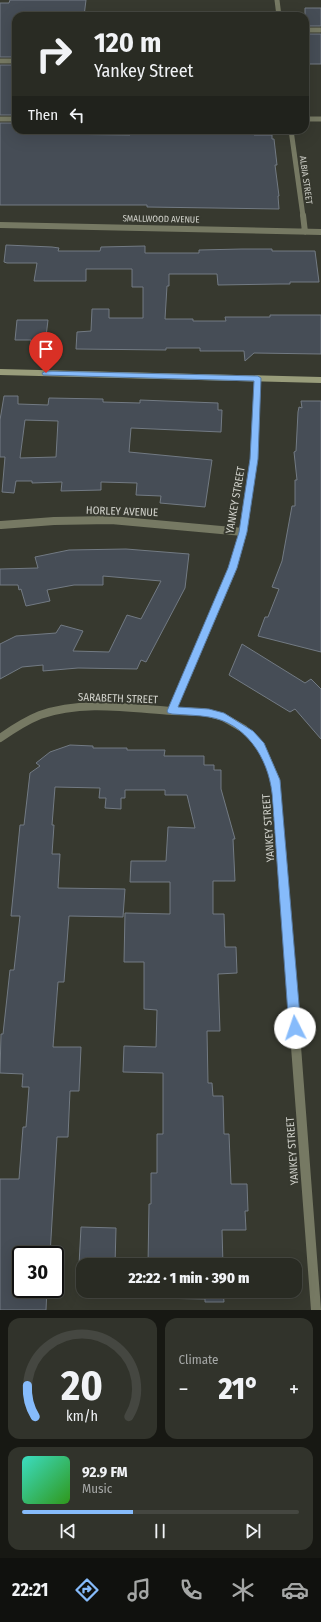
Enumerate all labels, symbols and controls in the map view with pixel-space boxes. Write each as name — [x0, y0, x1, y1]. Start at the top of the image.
text: 120 m — [94, 26, 161, 59]
icon: right — [28, 28, 80, 80]
text: Yankey Street — [94, 60, 193, 82]
icon: left — [66, 104, 88, 126]
text: Then — [28, 106, 58, 124]
street label: ALBIA STREET — [298, 155, 314, 206]
street label: SMALLWOOD AVENUE — [122, 213, 200, 225]
pin — [29, 332, 63, 373]
icon: arrive — [35, 338, 57, 360]
street label: YANKEY STREET — [223, 465, 248, 535]
street label: HORLEY AVENUE — [86, 504, 158, 519]
street label: SARABETH STREET — [78, 691, 159, 706]
street label: YANKEY STREET — [260, 793, 277, 862]
position arrow — [274, 1007, 316, 1049]
street label: YANKEY STREET — [284, 1116, 301, 1185]
speed limit sign: 30 — [12, 1246, 64, 1298]
text: 22:22 · 1 min · 390 m — [129, 1269, 249, 1287]
text: Climate — [179, 1352, 219, 1367]
text: 20 — [60, 1360, 103, 1410]
text: 21° — [218, 1371, 259, 1407]
text: − — [179, 1376, 188, 1403]
text: + — [289, 1376, 299, 1403]
text: km/h — [66, 1407, 98, 1424]
text: 92.9 FM — [82, 1463, 128, 1481]
text: Music — [82, 1481, 112, 1496]
icon: previous — [57, 1520, 79, 1542]
icon: pause — [149, 1520, 171, 1542]
icon: next — [242, 1520, 264, 1542]
icon: directions — [73, 1576, 101, 1604]
icon: music — [125, 1576, 153, 1604]
icon: phone — [177, 1576, 205, 1604]
icon: climate — [229, 1576, 257, 1604]
icon: car — [281, 1576, 309, 1604]
text: 22:21 — [12, 1579, 48, 1601]

